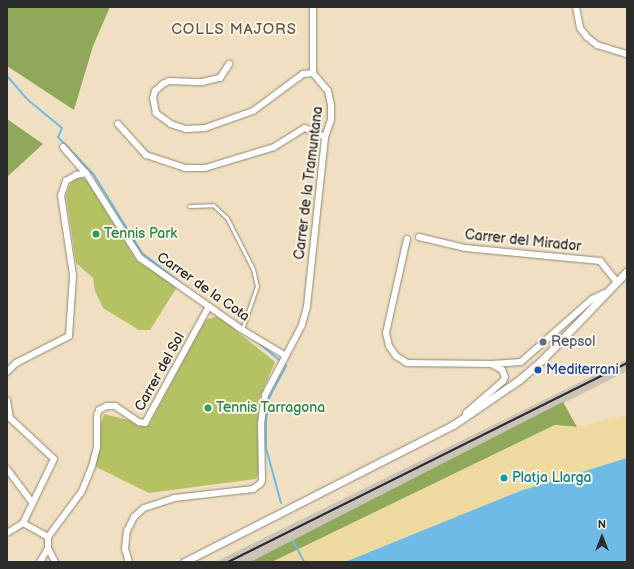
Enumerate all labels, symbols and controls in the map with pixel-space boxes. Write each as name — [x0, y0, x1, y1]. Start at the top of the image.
district label: COLLS MAJORS — [171, 21, 297, 39]
street label: Carrer de la Tramuntana — [291, 105, 327, 261]
place label: Tennis Park — [104, 226, 177, 242]
street label: Carrer del Mirador — [464, 227, 582, 255]
marker: Tennis Park — [91, 229, 101, 239]
street label: Carrer de la Cota — [153, 249, 253, 325]
street label: Carrer del Sol — [131, 330, 189, 414]
place label: Repsol — [551, 334, 595, 350]
marker: Repsol — [538, 337, 548, 347]
place label: Mediterrani — [546, 362, 619, 378]
marker: Mediterrani — [533, 365, 543, 375]
place label: Tennis Tarragona — [216, 400, 326, 416]
marker: Tennis Tarragona — [203, 403, 213, 413]
place label: Platja Llarga — [512, 470, 591, 486]
marker: Platja Llarga — [499, 473, 509, 483]
north arrow — [582, 517, 622, 557]
text: N — [598, 518, 606, 531]

